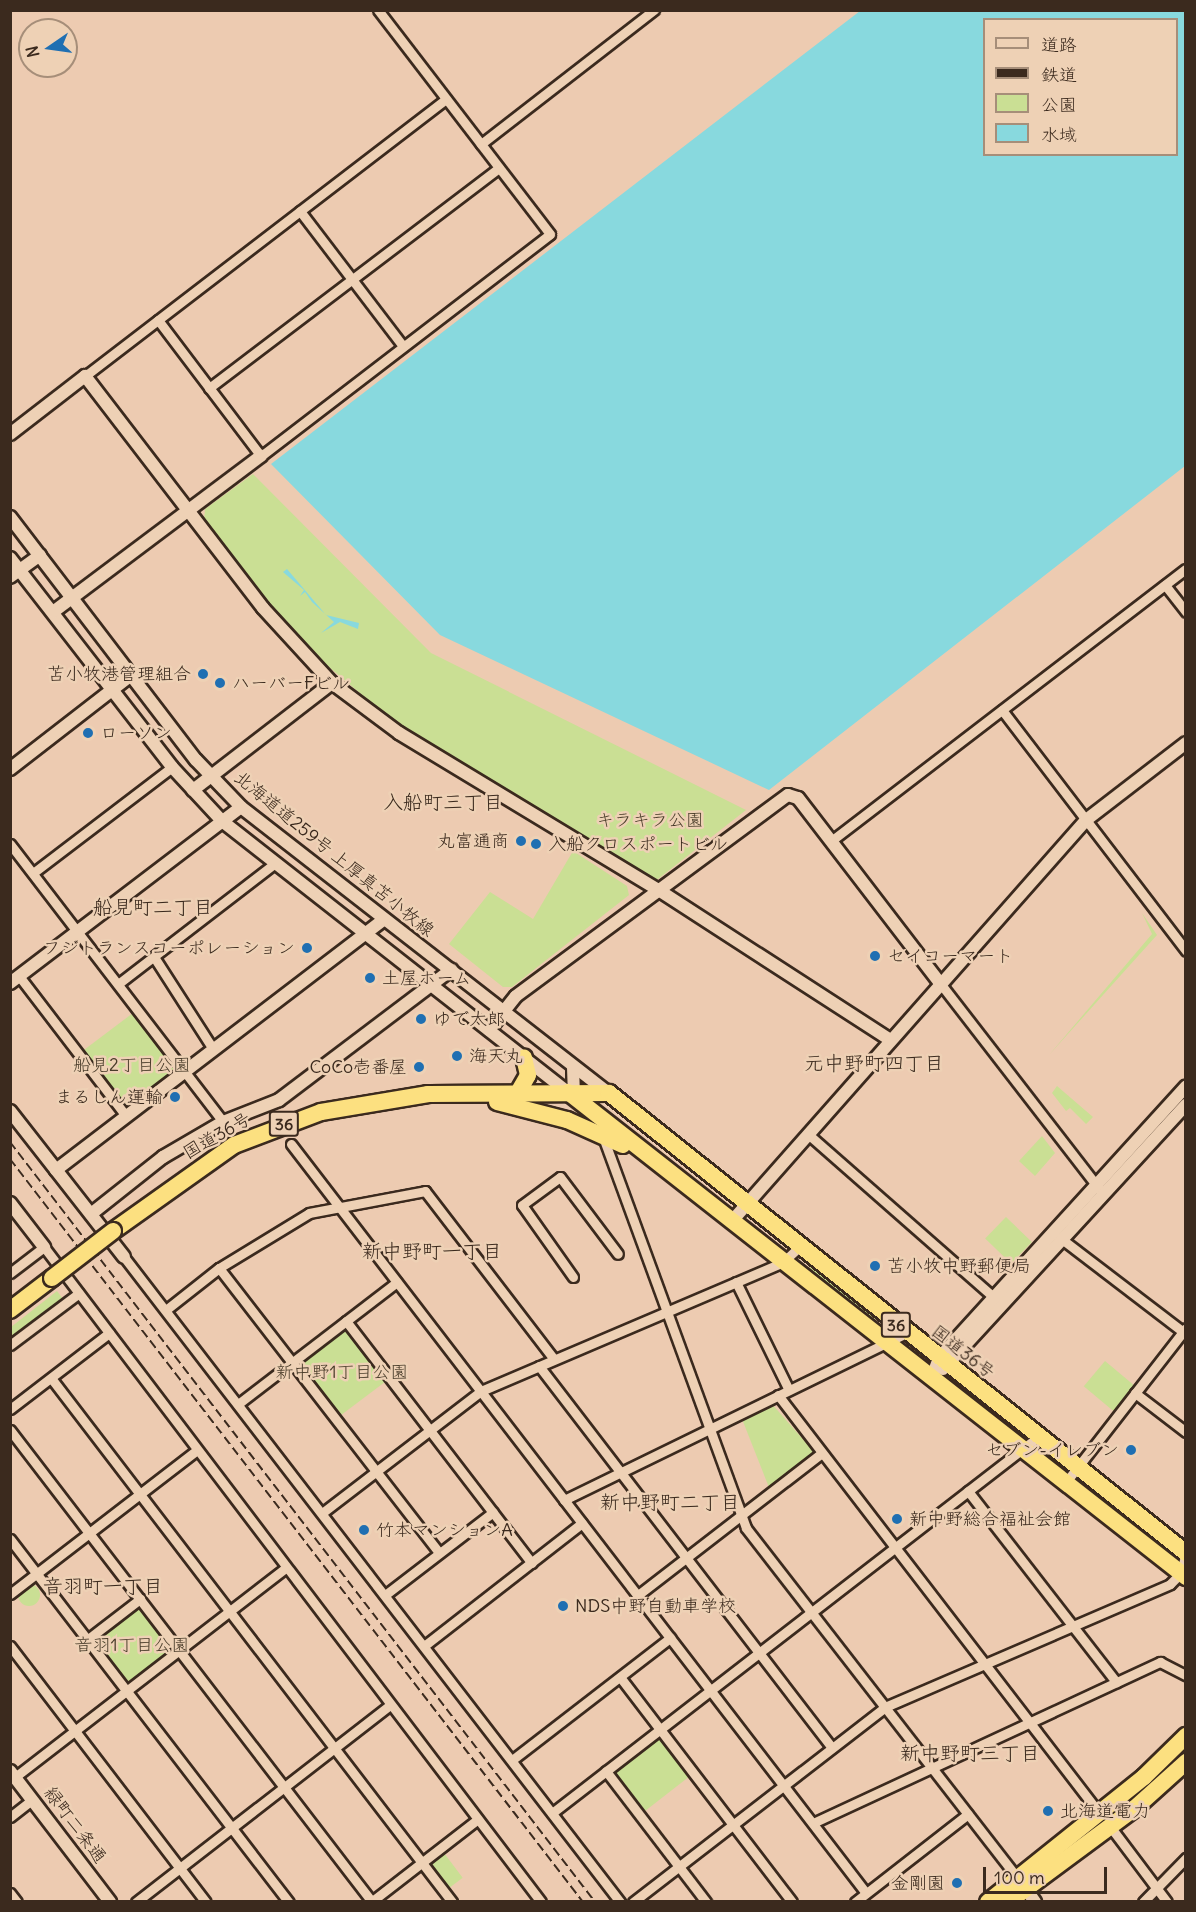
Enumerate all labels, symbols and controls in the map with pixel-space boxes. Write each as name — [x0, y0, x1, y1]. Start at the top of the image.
north arrow — [18, 18, 78, 78]
legend — [983, 18, 1178, 156]
text: 道路 — [1041, 33, 1077, 56]
text: N — [21, 44, 43, 59]
text: 鉄道 — [1041, 63, 1077, 86]
text: 公園 — [1041, 93, 1077, 116]
text: 水域 — [1041, 123, 1077, 146]
place label: 苫小牧港管理組合 — [47, 663, 191, 685]
marker: 苫小牧港管理組合 — [196, 667, 210, 681]
place label: ハーバーFビル — [232, 672, 350, 694]
marker: ハーバーFビル — [213, 676, 227, 690]
place label: ローソン — [100, 722, 172, 744]
marker: ローソン — [81, 726, 95, 740]
street label: 北海道道259号 上厚真苫小牧線 — [230, 767, 438, 941]
district label: 入船町三丁目 — [383, 789, 503, 813]
park label: キラキラ公園 — [596, 809, 704, 831]
place label: 丸富通商 — [437, 830, 509, 852]
place label: 入船クロスポートビル — [548, 833, 728, 855]
marker: 丸富通商 — [514, 834, 528, 848]
marker: 入船クロスポートビル — [529, 837, 543, 851]
district label: 船見町二丁目 — [93, 894, 213, 918]
place label: フジトランスコーポレーション — [42, 937, 295, 959]
marker: フジトランスコーポレーション — [300, 941, 314, 955]
place label: セイコーマート — [887, 945, 1013, 967]
marker: セイコーマート — [868, 949, 882, 963]
place label: 土屋ホーム — [382, 967, 472, 989]
marker: 土屋ホーム — [363, 971, 377, 985]
place label: ゆで太郎 — [433, 1008, 505, 1030]
marker: ゆで太郎 — [414, 1012, 428, 1026]
place label: 海天丸 — [469, 1045, 523, 1067]
marker: 海天丸 — [450, 1049, 464, 1063]
district label: 元中野町四丁目 — [804, 1050, 944, 1074]
park label: 船見2丁目公園 — [73, 1054, 191, 1076]
place label: CoCo壱番屋 — [309, 1056, 407, 1078]
marker: CoCo壱番屋 — [412, 1060, 426, 1074]
place label: まるしん運輸 — [55, 1086, 163, 1108]
marker: まるしん運輸 — [168, 1090, 182, 1104]
street label: 国道36号 — [179, 1108, 255, 1164]
road number: 36 — [268, 1111, 300, 1137]
district label: 新中野町一丁目 — [362, 1238, 502, 1262]
place label: 苫小牧中野郵便局 — [887, 1255, 1031, 1277]
marker: 苫小牧中野郵便局 — [868, 1259, 882, 1273]
road number: 36 — [880, 1312, 912, 1338]
street label: 国道36号 — [927, 1321, 999, 1383]
park label: 新中野1丁目公園 — [275, 1361, 409, 1383]
place label: セブン-イレブン — [985, 1439, 1119, 1461]
marker: セブン-イレブン — [1124, 1443, 1138, 1457]
district label: 新中野町二丁目 — [600, 1489, 740, 1513]
place label: 新中野総合福祉会館 — [909, 1508, 1071, 1530]
marker: 新中野総合福祉会館 — [890, 1512, 904, 1526]
place label: 竹本マンションA — [376, 1519, 514, 1541]
marker: 竹本マンションA — [357, 1523, 371, 1537]
district label: 音羽町一丁目 — [43, 1573, 163, 1597]
place label: NDS中野自動車学校 — [575, 1595, 736, 1617]
marker: NDS中野自動車学校 — [556, 1599, 570, 1613]
park label: 音羽1丁目公園 — [74, 1634, 190, 1656]
district label: 新中野町三丁目 — [900, 1740, 1040, 1764]
street label: 緑町二条通 — [39, 1783, 111, 1867]
place label: 北海道電力 — [1060, 1800, 1150, 1822]
marker: 北海道電力 — [1041, 1804, 1055, 1818]
scale bar — [986, 1855, 1110, 1893]
text: 100 m — [994, 1866, 1045, 1889]
place label: 金剛園 — [891, 1872, 945, 1894]
marker: 金剛園 — [950, 1876, 964, 1890]

